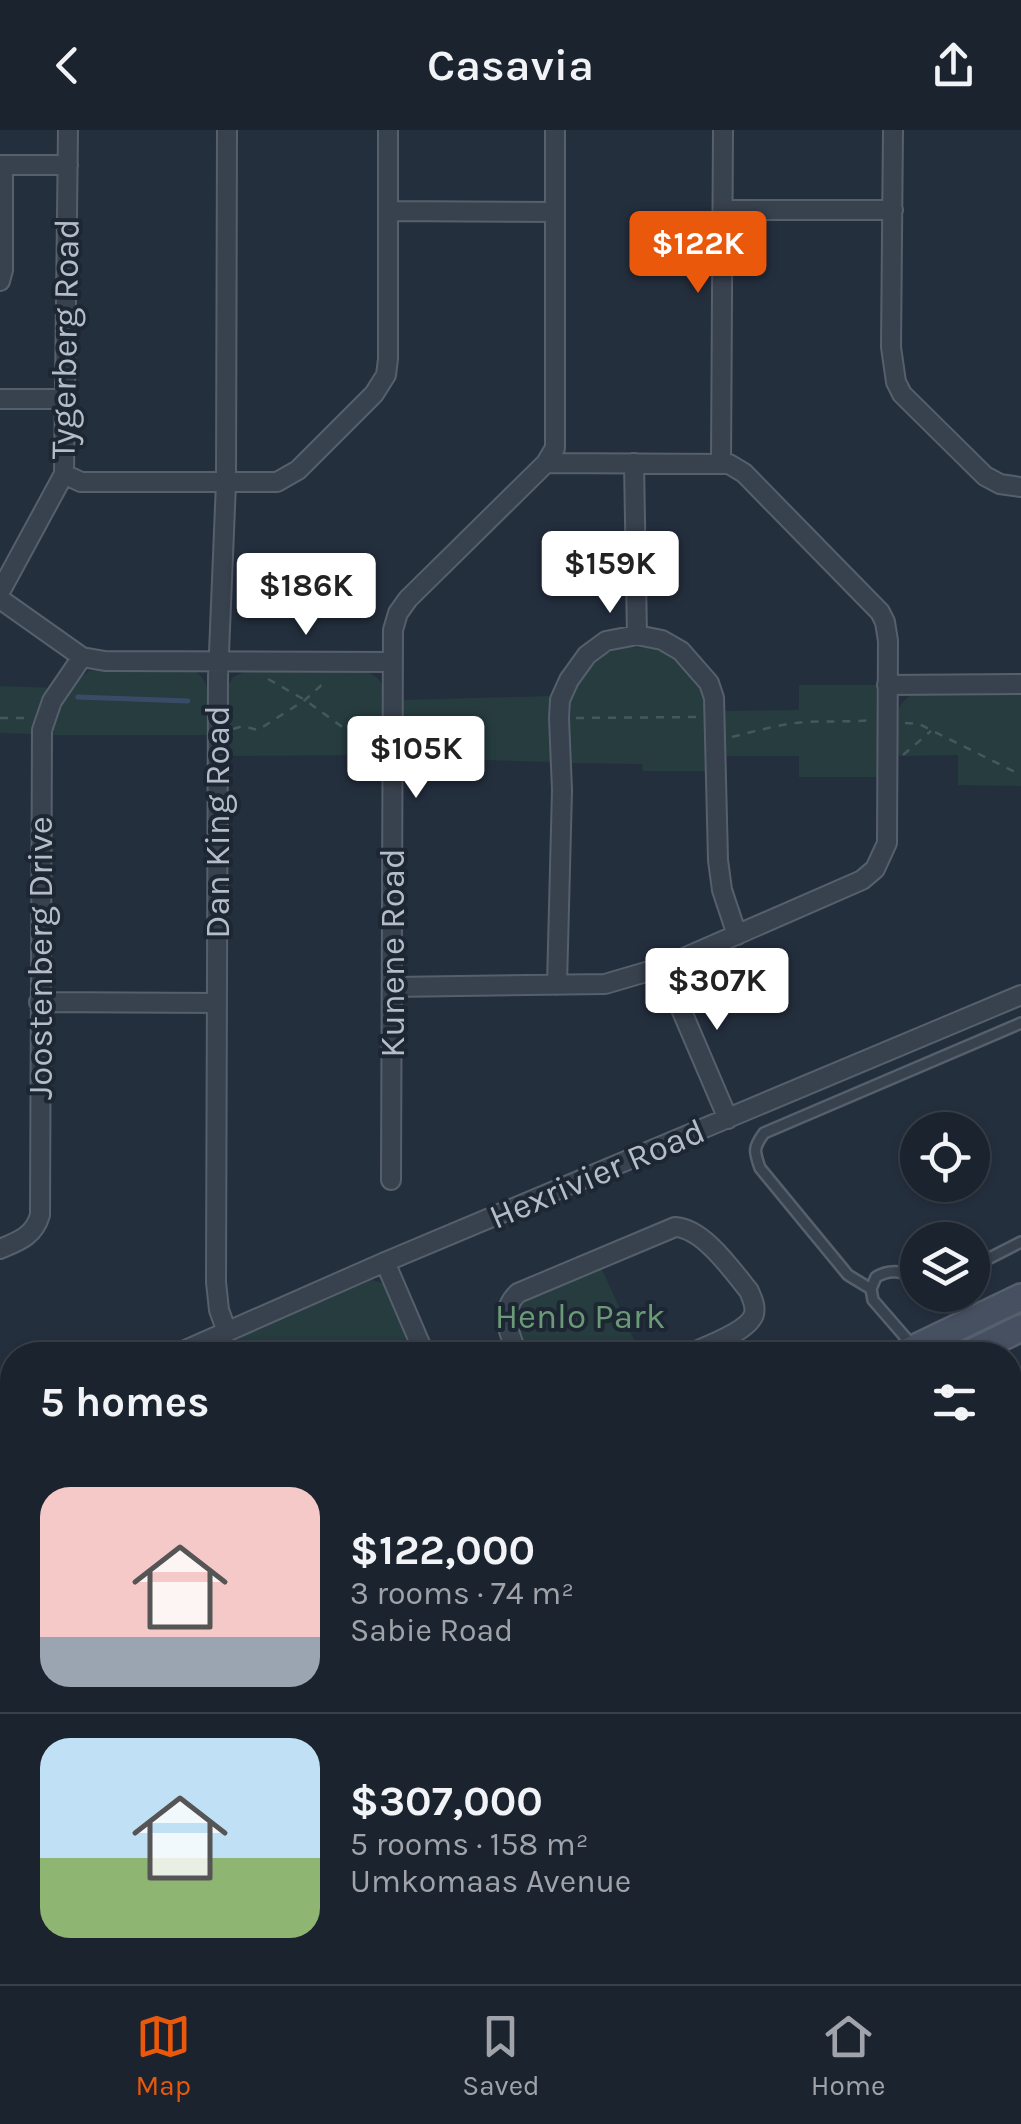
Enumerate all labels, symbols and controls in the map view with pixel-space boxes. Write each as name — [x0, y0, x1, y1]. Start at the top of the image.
icon: back — [40, 38, 95, 93]
icon: share — [926, 38, 981, 93]
text: Casavia — [427, 39, 594, 91]
pin: $122K — [628, 211, 768, 296]
street label: Tygerberg Road — [42, 218, 88, 460]
text: $122K — [651, 225, 745, 262]
pin: $159K — [540, 531, 680, 616]
text: $159K — [564, 545, 656, 582]
pin: $186K — [236, 553, 376, 638]
text: $186K — [259, 567, 353, 604]
street label: Dan King Road — [197, 705, 238, 939]
pin: $105K — [346, 716, 486, 801]
text: $105K — [369, 730, 463, 767]
street label: Joostenberg Drive — [20, 816, 61, 1100]
street label: Kunene Road — [372, 848, 413, 1058]
pin: $307K — [647, 948, 787, 1033]
text: $307K — [667, 962, 767, 999]
street label: Hexrivier Road — [483, 1110, 711, 1238]
map controls — [900, 1112, 990, 1312]
button: locate — [900, 1112, 990, 1202]
button: layers — [900, 1222, 990, 1312]
park label: Henlo Park — [495, 1296, 665, 1337]
icon: filters — [927, 1375, 982, 1430]
text: 5 homes — [40, 1377, 209, 1427]
text: $122,000 — [350, 1525, 535, 1575]
icon: home — [120, 1527, 240, 1647]
text: 3 rooms · 74 m² — [350, 1575, 574, 1612]
text: Sabie Road — [350, 1612, 513, 1649]
text: $307,000 — [350, 1776, 543, 1826]
icon: home — [120, 1778, 240, 1898]
text: 5 rooms · 158 m² — [350, 1826, 589, 1863]
text: Umkomaas Avenue — [350, 1863, 631, 1900]
tab: Map — [136, 2009, 191, 2102]
tab: Saved — [462, 2009, 540, 2102]
tab: Home — [811, 2009, 885, 2102]

